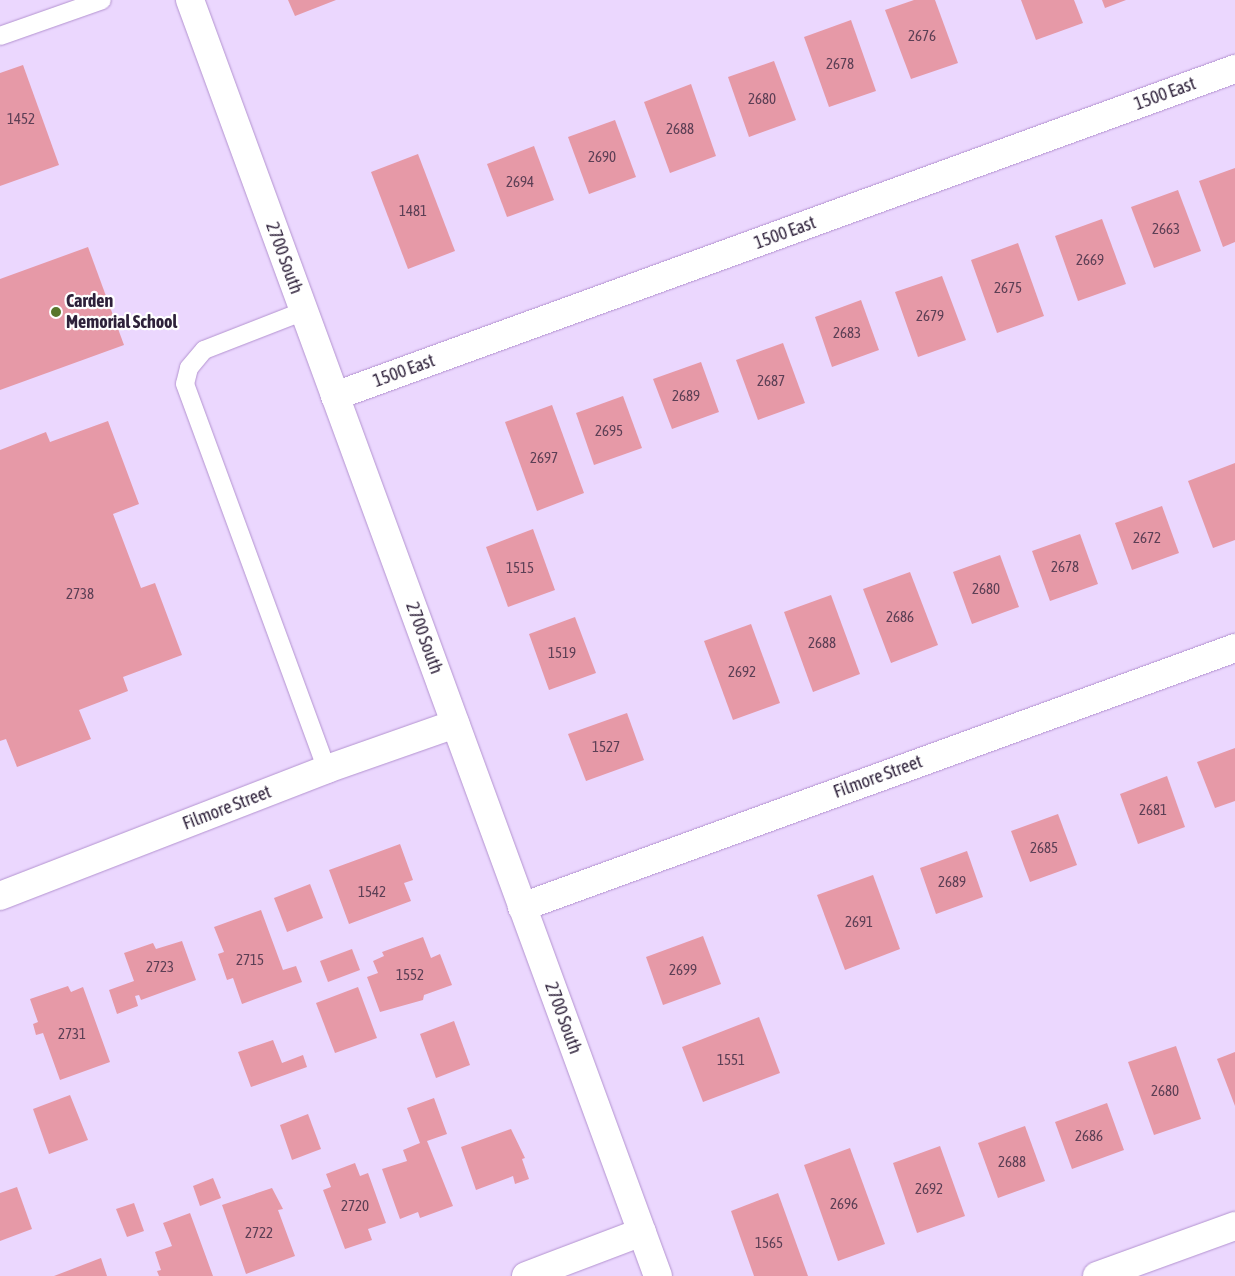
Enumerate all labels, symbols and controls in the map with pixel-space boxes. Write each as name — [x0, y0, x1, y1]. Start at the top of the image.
house number: 2676 — [908, 27, 936, 45]
house number: 2678 — [826, 55, 854, 73]
street label: 1500 East — [1131, 73, 1199, 115]
house number: 2680 — [748, 90, 776, 108]
house number: 1452 — [7, 110, 35, 128]
house number: 2688 — [666, 120, 694, 138]
house number: 2690 — [588, 148, 616, 166]
house number: 2694 — [506, 173, 534, 191]
house number: 1481 — [399, 202, 427, 220]
street label: 1500 East — [751, 212, 819, 254]
street label: 2700 South — [261, 219, 307, 297]
house number: 2663 — [1152, 220, 1180, 238]
house number: 2669 — [1076, 251, 1104, 269]
house number: 2675 — [994, 279, 1022, 297]
place label: Carden Memorial School — [66, 291, 177, 334]
marker: Carden Memorial School — [50, 306, 62, 318]
house number: 2679 — [916, 307, 944, 325]
house number: 2683 — [833, 324, 861, 342]
street label: 1500 East — [370, 350, 438, 392]
house number: 2687 — [757, 372, 785, 390]
house number: 2689 — [672, 387, 700, 405]
house number: 2695 — [595, 422, 623, 440]
house number: 2697 — [530, 449, 558, 467]
house number: 2672 — [1133, 529, 1161, 547]
house number: 2678 — [1051, 558, 1079, 576]
house number: 1515 — [506, 559, 534, 577]
house number: 2680 — [972, 580, 1000, 598]
house number: 2738 — [66, 585, 94, 603]
street label: 2700 South — [401, 599, 447, 677]
house number: 2686 — [886, 608, 914, 626]
house number: 2688 — [808, 634, 836, 652]
house number: 1519 — [548, 644, 576, 662]
house number: 2692 — [728, 663, 756, 681]
house number: 1527 — [592, 738, 620, 756]
street label: Filmore Street — [831, 751, 925, 803]
street label: Filmore Street — [180, 781, 274, 835]
house number: 2681 — [1139, 801, 1167, 819]
house number: 2685 — [1030, 839, 1058, 857]
house number: 2689 — [938, 873, 966, 891]
house number: 1542 — [358, 883, 386, 901]
house number: 2691 — [845, 913, 873, 931]
house number: 2715 — [236, 951, 264, 969]
house number: 2723 — [146, 958, 174, 976]
house number: 2699 — [669, 961, 697, 979]
house number: 1552 — [396, 966, 424, 984]
street label: 2700 South — [540, 979, 586, 1057]
house number: 2731 — [58, 1025, 86, 1043]
house number: 1551 — [717, 1051, 745, 1069]
house number: 2680 — [1151, 1082, 1179, 1100]
house number: 2686 — [1075, 1127, 1103, 1145]
house number: 2688 — [998, 1153, 1026, 1171]
house number: 2692 — [915, 1180, 943, 1198]
house number: 2696 — [830, 1195, 858, 1213]
house number: 2720 — [341, 1197, 369, 1215]
house number: 2722 — [245, 1224, 273, 1242]
house number: 1565 — [755, 1234, 783, 1252]

